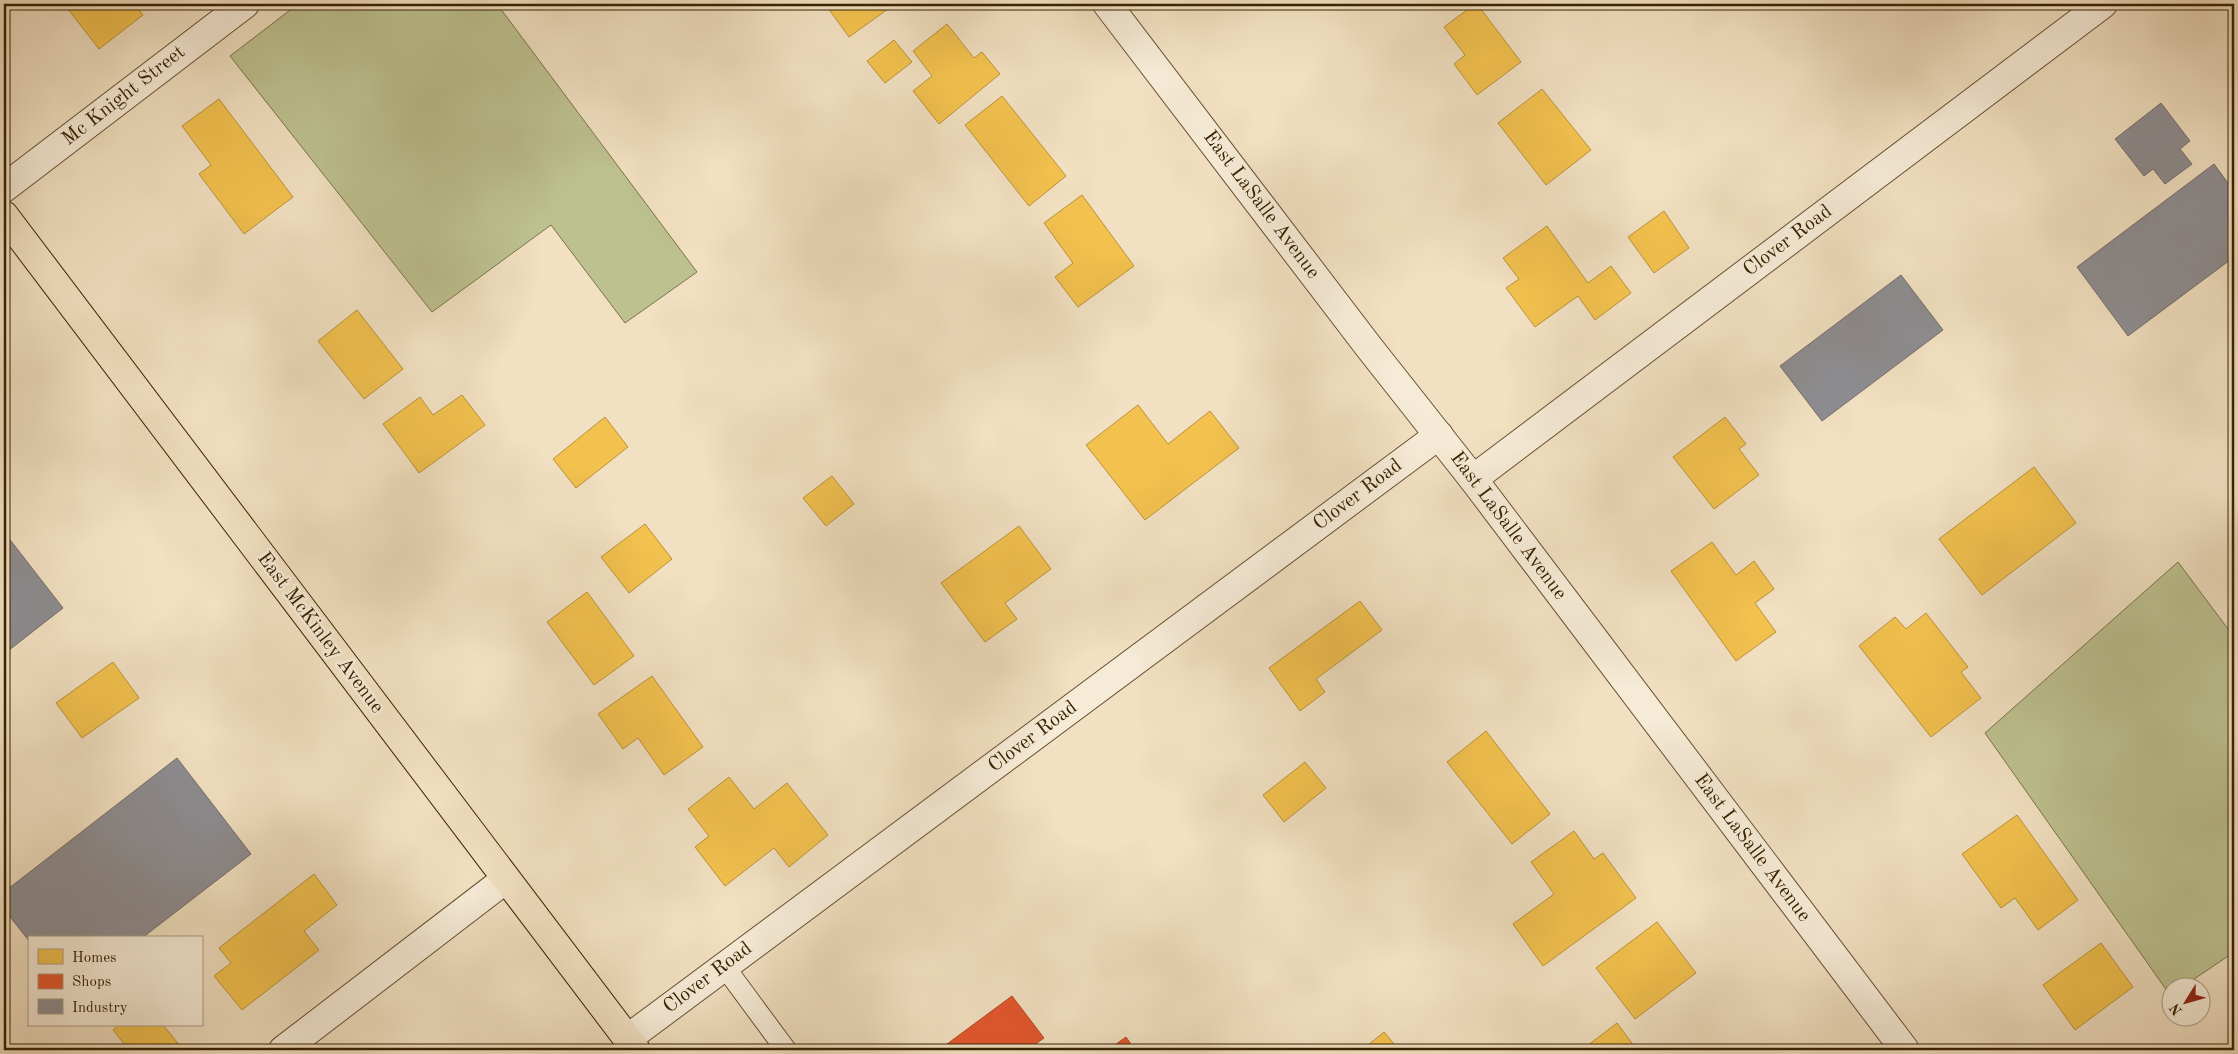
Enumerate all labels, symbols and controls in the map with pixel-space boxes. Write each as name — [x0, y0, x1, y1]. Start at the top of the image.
street label: Mc Knight Street — [59, 42, 189, 150]
street label: East LaSalle Avenue — [1199, 127, 1323, 283]
street label: Clover Road — [1740, 201, 1836, 281]
street label: East LaSalle Avenue — [1446, 448, 1570, 604]
street label: Clover Road — [1310, 455, 1406, 535]
street label: East McKinley Avenue — [253, 549, 387, 717]
street label: Clover Road — [985, 697, 1081, 777]
street label: East LaSalle Avenue — [1690, 770, 1814, 926]
legend — [28, 936, 202, 1026]
street label: Clover Road — [660, 938, 756, 1018]
text: Homes — [72, 951, 117, 966]
text: Shops — [72, 975, 111, 990]
north arrow — [2160, 976, 2210, 1026]
text: N — [2167, 1000, 2185, 1018]
text: Industry — [72, 1001, 128, 1016]

